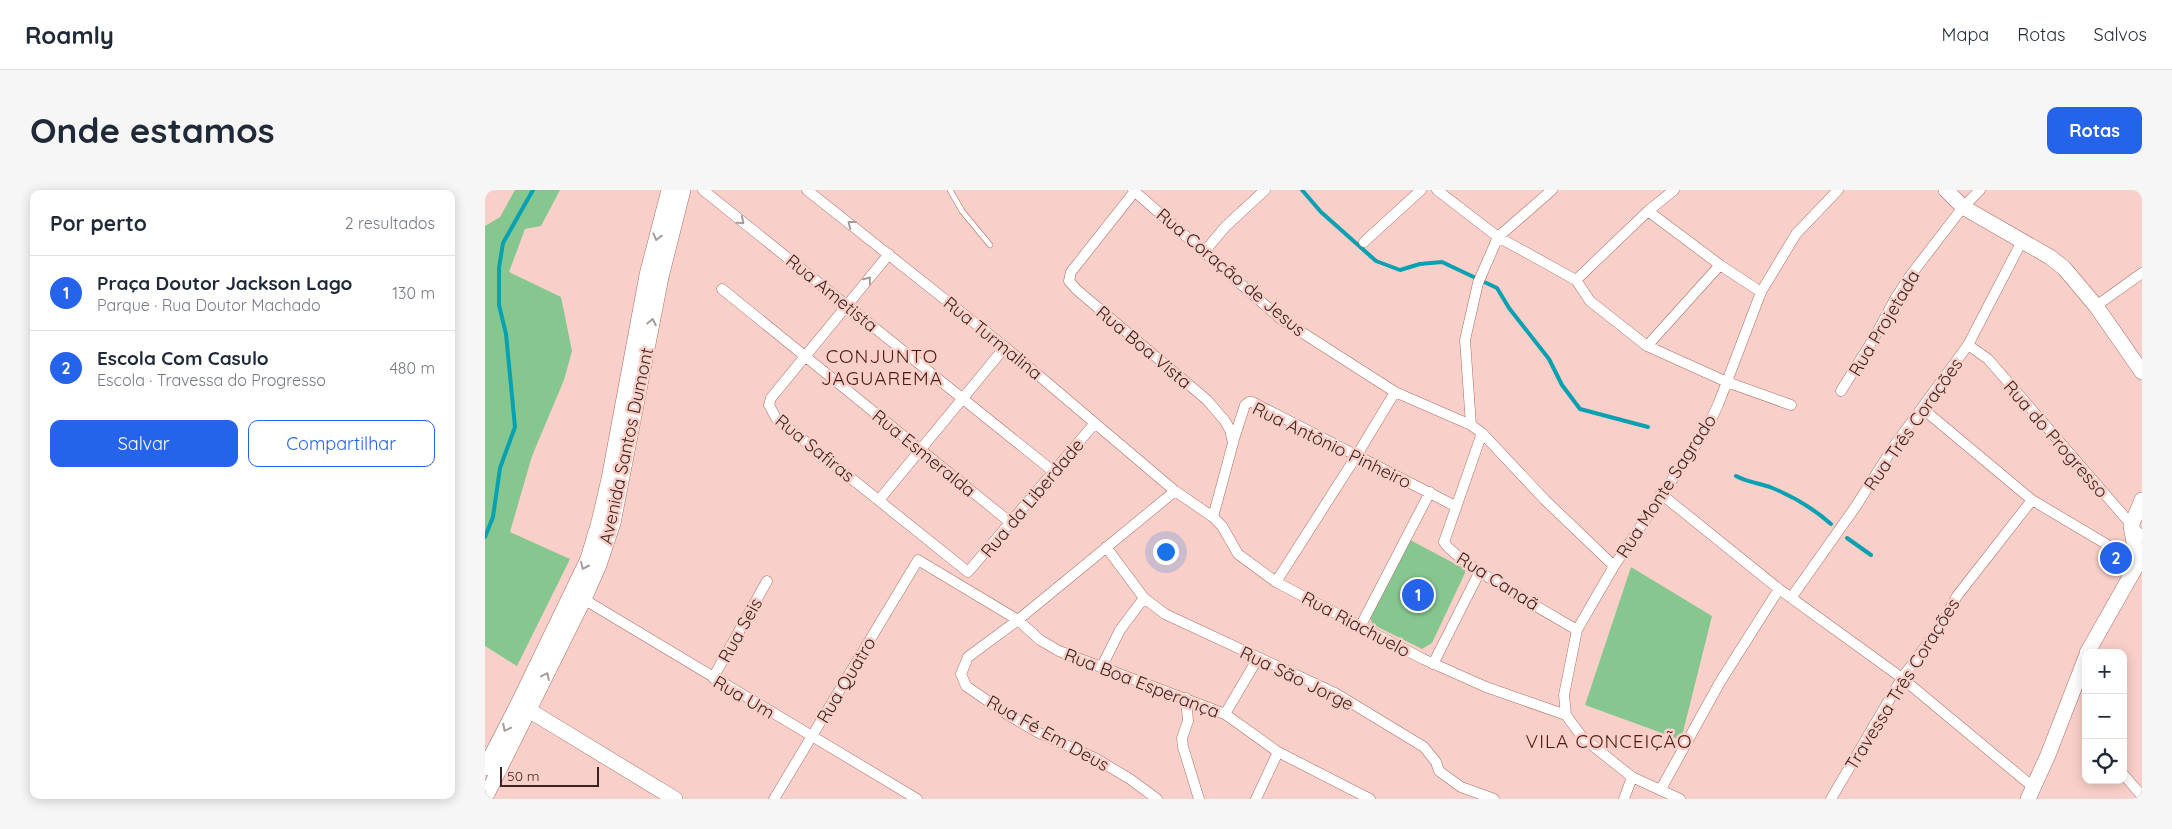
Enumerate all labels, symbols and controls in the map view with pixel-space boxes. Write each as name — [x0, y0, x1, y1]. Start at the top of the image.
text: Roamly — [25, 20, 114, 50]
text: Mapa — [1942, 23, 1989, 46]
text: Rotas — [2017, 23, 2066, 46]
text: Salvos — [2094, 23, 2147, 46]
button: Rotas — [2047, 107, 2142, 154]
text: Onde estamos — [30, 108, 275, 152]
street label: Rua Coração de Jesus — [1152, 203, 1310, 341]
text: Por perto — [50, 210, 147, 236]
text: 2 resultados — [345, 213, 435, 233]
one-way arrow — [735, 215, 744, 223]
one-way arrow — [847, 221, 856, 230]
one-way arrow — [652, 233, 663, 242]
street label: Rua Ametista — [781, 249, 883, 337]
street label: Rua Projetada — [1843, 266, 1925, 380]
text: Praça Doutor Jackson Lago — [97, 271, 352, 295]
one-way arrow — [862, 277, 871, 286]
text: 1 — [63, 283, 69, 303]
text: 130 m — [392, 283, 435, 303]
street label: Rua Turmalina — [939, 291, 1047, 385]
text: Parque · Rua Doutor Machado — [97, 295, 321, 315]
street label: Rua Boa Vista — [1092, 300, 1196, 394]
one-way arrow — [647, 317, 657, 326]
district label: CONJUNTO JAGUAREMA — [821, 344, 943, 390]
text: Escola Com Casulo — [97, 346, 269, 370]
street label: Avenida Santos Dumont — [594, 346, 658, 546]
street label: Rua Três Corações — [1859, 353, 1967, 495]
text: 2 — [61, 358, 71, 378]
text: 480 m — [389, 358, 435, 378]
text: Escola · Travessa do Progresso — [97, 370, 326, 390]
street label: Rua do Progresso — [1999, 375, 2113, 503]
street label: Rua Antônio Pinheiro — [1249, 397, 1415, 493]
street label: Rua Esmeralda — [868, 404, 980, 502]
street label: Rua Safiras — [771, 409, 859, 487]
street label: Rua Monte Sagrado — [1611, 410, 1721, 562]
button: Salvar — [50, 420, 238, 467]
button: Compartilhar — [248, 420, 435, 467]
street label: Rua da Liberdade — [975, 434, 1089, 562]
your location — [1153, 539, 1179, 565]
pin: 2 — [2100, 539, 2132, 577]
street label: Rua Canaã — [1452, 547, 1544, 615]
one-way arrow — [580, 561, 591, 570]
pin: 1 — [1402, 576, 1434, 614]
street label: Rua Riachuelo — [1298, 586, 1414, 662]
street label: Rua Seis — [713, 594, 767, 666]
street label: Travessa Três Corações — [1840, 594, 1964, 774]
street label: Rua Quatro — [811, 633, 881, 727]
street label: Rua São Jorge — [1236, 641, 1358, 715]
street label: Rua Boa Esperança — [1061, 643, 1223, 723]
map controls — [2082, 649, 2127, 784]
button: + — [2082, 649, 2127, 694]
street label: Rua Um — [709, 670, 779, 724]
one-way arrow — [540, 672, 551, 681]
street label: Rua Fé Em Deus — [983, 690, 1113, 776]
button: − — [2082, 694, 2127, 739]
one-way arrow — [502, 723, 512, 732]
district label: VILA CONCEIÇÃO — [1526, 729, 1692, 753]
button: locate — [2082, 739, 2127, 784]
scale bar — [500, 764, 599, 787]
text: 50 m — [507, 767, 540, 785]

